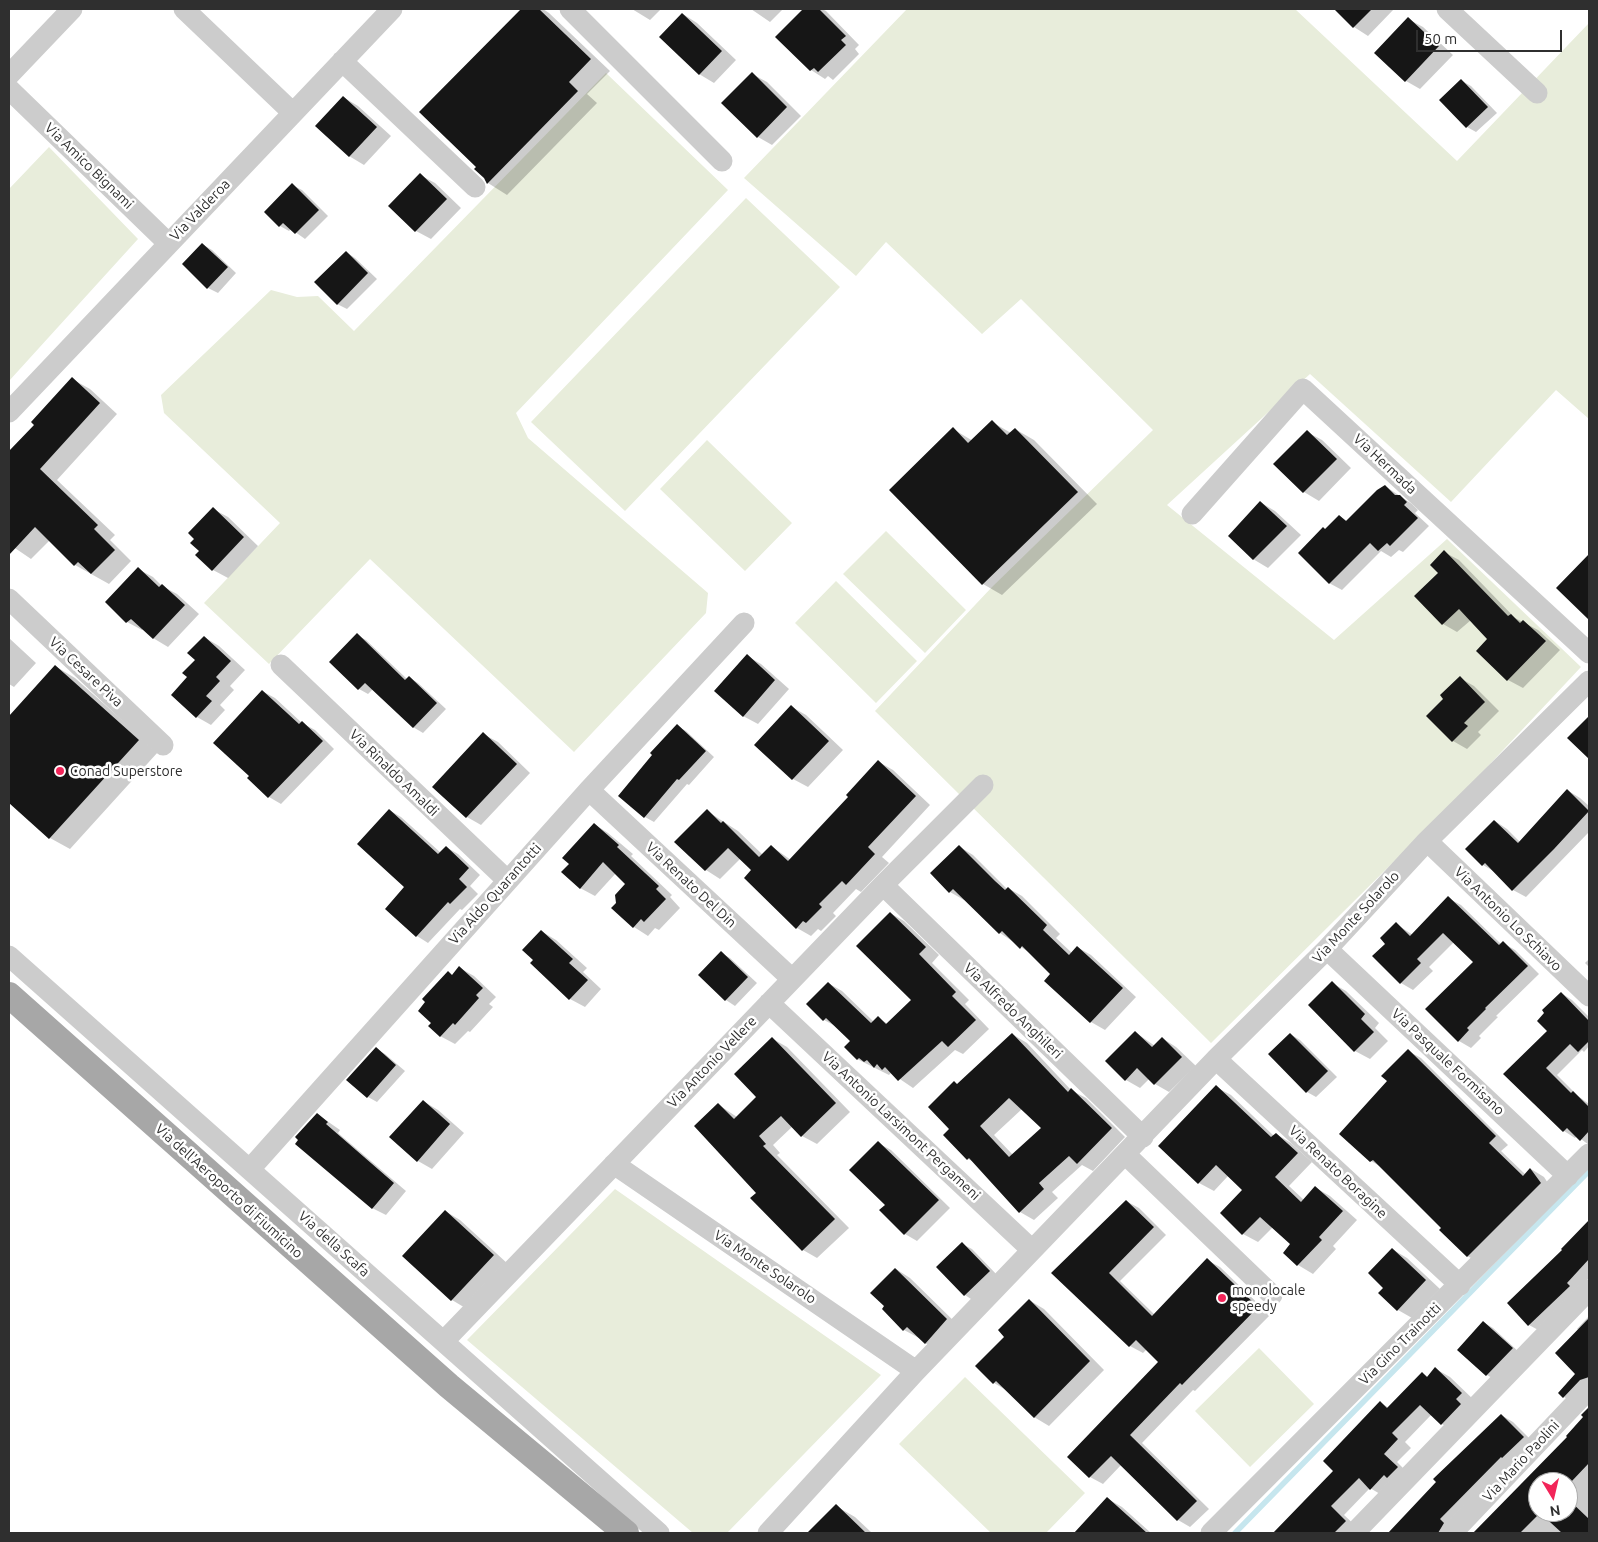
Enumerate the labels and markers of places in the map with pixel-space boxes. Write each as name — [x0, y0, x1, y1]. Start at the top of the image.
place label: Conad Superstore — [70, 763, 183, 779]
marker: Conad Superstore — [54, 765, 66, 777]
place label: monolocale speedy — [1232, 1282, 1305, 1314]
marker: monolocale speedy — [1216, 1292, 1228, 1304]

